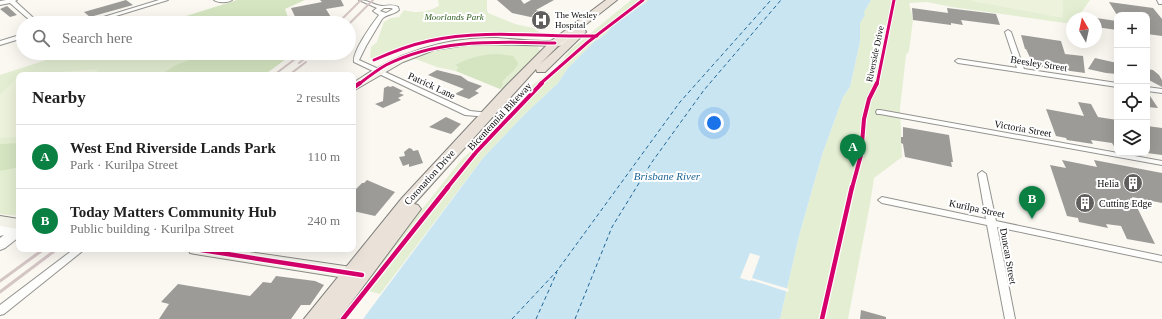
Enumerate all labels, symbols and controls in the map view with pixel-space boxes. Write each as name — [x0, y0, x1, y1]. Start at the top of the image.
hospital icon: The Wesley Hospital — [530, 9, 552, 31]
place label: The Wesley Hospital — [555, 10, 598, 30]
park label: Moorlands Park — [423, 12, 485, 22]
north arrow — [1066, 12, 1102, 48]
map controls — [1114, 12, 1150, 156]
button: + — [1114, 12, 1150, 48]
search box — [16, 16, 356, 60]
street label: Riverside Drive — [864, 25, 886, 83]
icon: search — [30, 27, 52, 49]
text: Search here — [62, 30, 132, 46]
button: − — [1114, 48, 1150, 84]
street label: Beesley Street — [1010, 54, 1068, 73]
street label: Patrick Lane — [406, 70, 458, 101]
street label: Bicentennial Bikeway — [465, 80, 534, 152]
button: locate — [1114, 84, 1150, 120]
text: Nearby — [32, 88, 86, 107]
text: 2 results — [296, 90, 340, 105]
your location — [704, 113, 724, 133]
street label: Victoria Street — [993, 118, 1053, 139]
button: layers — [1114, 120, 1150, 156]
pin: A — [840, 134, 866, 167]
text: West End Riverside Lands Park — [70, 140, 276, 156]
street label: Coronation Drive — [402, 147, 457, 207]
text: A — [40, 149, 50, 164]
text: 110 m — [308, 149, 340, 164]
text: Park · Kurilpa Street — [70, 157, 178, 172]
water label: Brisbane River — [634, 170, 701, 182]
building icon: Helia — [1122, 172, 1144, 194]
place label: Helia — [1097, 178, 1120, 189]
pin: B — [1019, 186, 1045, 219]
building icon: Cutting Edge — [1074, 192, 1096, 214]
street label: Kurilpa Street — [948, 197, 1006, 220]
place label: Cutting Edge — [1099, 198, 1153, 209]
text: Today Matters Community Hub — [70, 204, 277, 220]
text: B — [41, 213, 49, 228]
text: 240 m — [307, 213, 340, 228]
text: Public building · Kurilpa Street — [70, 221, 234, 236]
street label: Duncan Street — [998, 227, 1019, 285]

